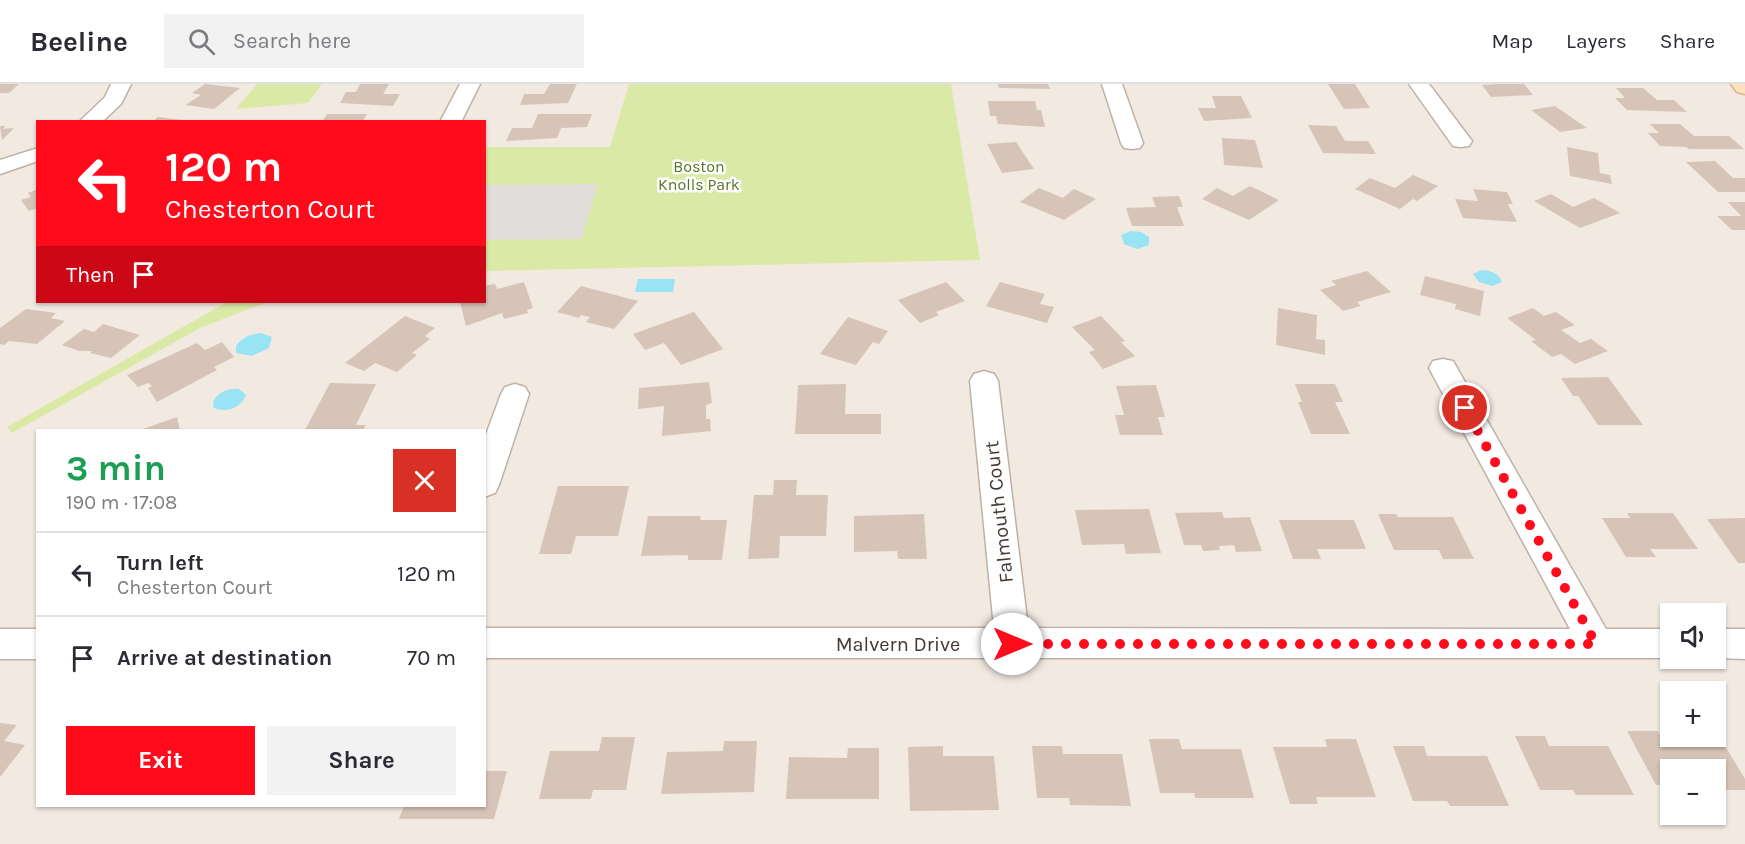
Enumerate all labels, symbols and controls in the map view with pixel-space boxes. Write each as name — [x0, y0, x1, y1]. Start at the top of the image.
search box — [164, 14, 584, 68]
text: Beeline — [30, 25, 128, 58]
icon: search — [185, 25, 218, 58]
text: Search here — [233, 28, 351, 54]
text: Map — [1491, 29, 1533, 53]
text: Layers — [1566, 29, 1627, 53]
text: Share — [1660, 29, 1715, 53]
text: 120 m — [165, 142, 282, 192]
icon: left — [66, 144, 144, 222]
park label: Boston Knolls Park — [658, 157, 740, 194]
text: Chesterton Court — [165, 193, 375, 225]
icon: arrive — [127, 258, 160, 291]
text: Then — [66, 262, 115, 288]
pin — [1439, 382, 1490, 433]
icon: arrive — [1448, 391, 1481, 424]
street label: Falmouth Court — [980, 439, 1018, 584]
text: 3 min — [66, 447, 166, 489]
button: close — [393, 449, 456, 512]
text: 190 m · 17:08 — [66, 491, 177, 514]
text: Turn left — [117, 550, 204, 576]
icon: left — [66, 558, 99, 591]
text: 120 m — [397, 561, 456, 587]
text: Chesterton Court — [117, 576, 272, 599]
map controls — [1660, 603, 1726, 825]
button: sound — [1660, 603, 1726, 669]
position arrow — [980, 612, 1044, 676]
street label: Malvern Drive — [836, 633, 960, 656]
icon: arrive — [66, 642, 99, 675]
text: Arrive at destination — [117, 645, 332, 671]
text: 70 m — [407, 645, 456, 671]
button: + — [1660, 681, 1726, 747]
button: Exit — [66, 726, 255, 795]
button: Share — [267, 726, 456, 795]
button: − — [1660, 759, 1726, 825]

